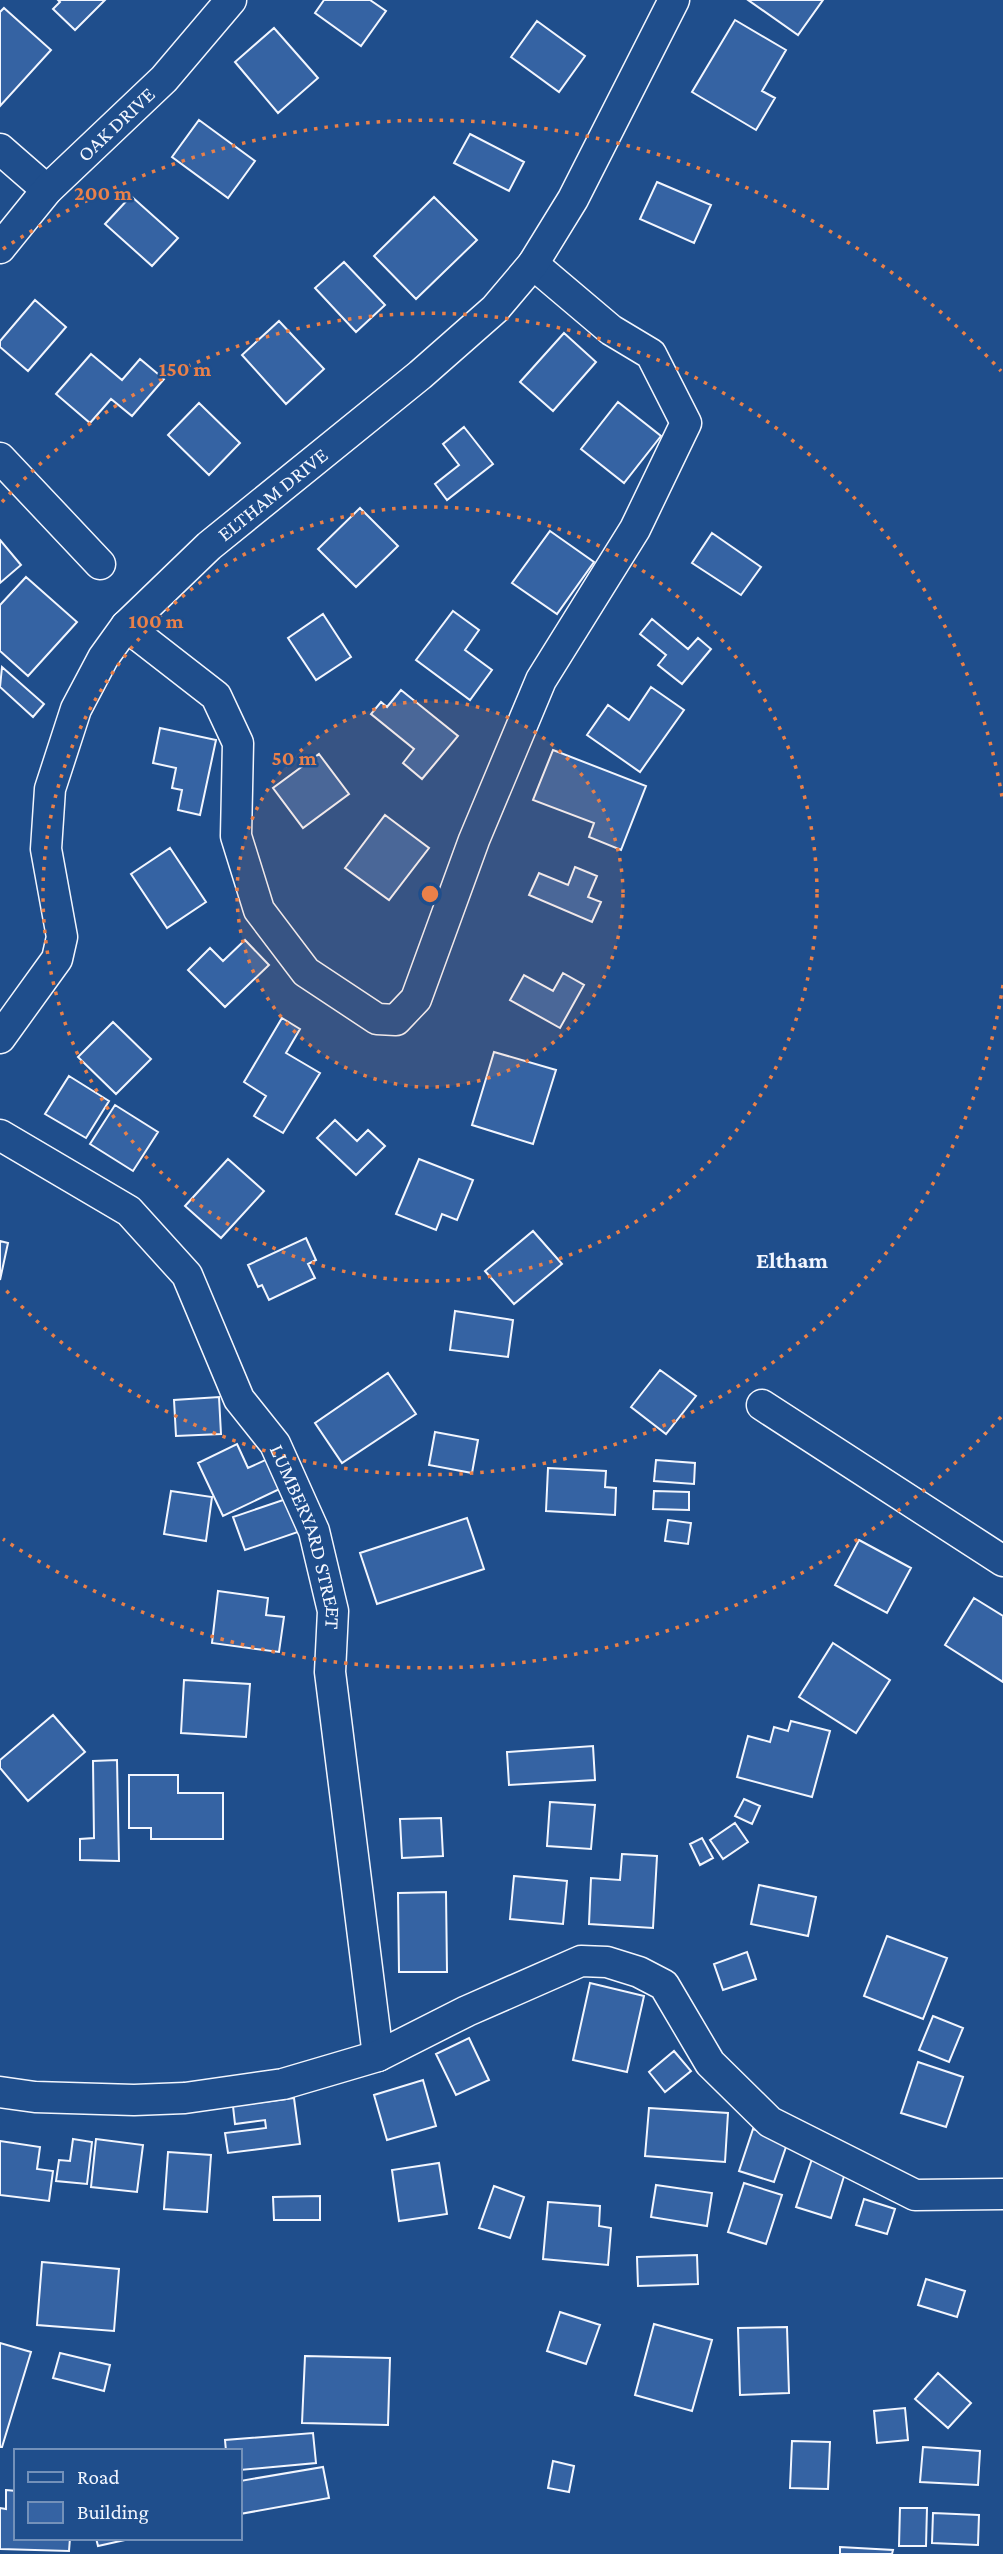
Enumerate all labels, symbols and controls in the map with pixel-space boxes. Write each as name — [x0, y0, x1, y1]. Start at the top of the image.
street label: OAK DRIVE — [73, 82, 160, 167]
text: 200 m — [74, 181, 132, 205]
text: 150 m — [159, 357, 212, 381]
street label: ELTHAM DRIVE — [213, 443, 332, 546]
text: 100 m — [128, 609, 184, 633]
text: 50 m — [272, 746, 317, 770]
centre of rings — [418, 882, 442, 906]
district label: Eltham — [756, 1247, 828, 1273]
street label: LUMBERYARD STREET — [265, 1441, 345, 1631]
legend — [14, 2449, 242, 2540]
text: Road — [77, 2465, 120, 2489]
text: Building — [77, 2500, 149, 2524]

